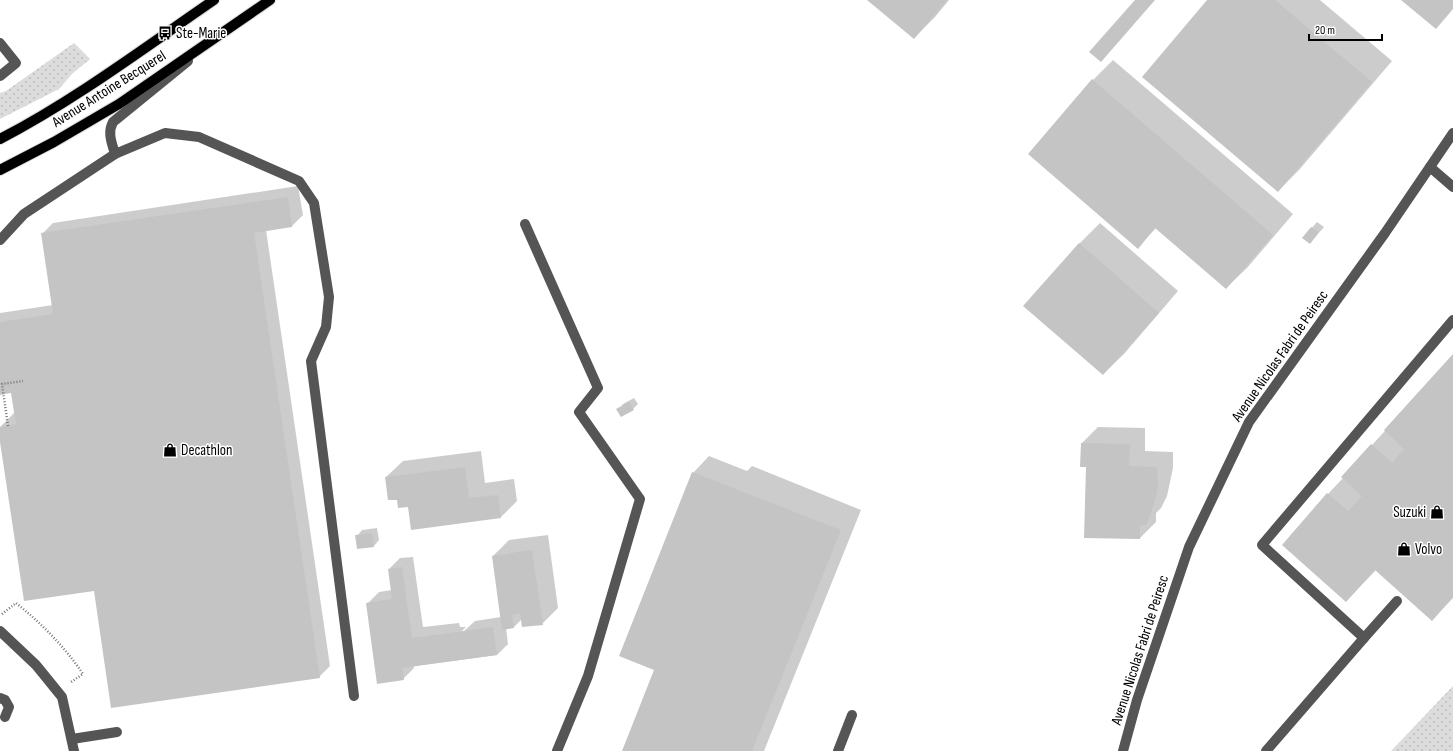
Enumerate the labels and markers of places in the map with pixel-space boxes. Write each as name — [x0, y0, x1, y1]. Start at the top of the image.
place label: Ste-Marie — [176, 24, 226, 43]
bus stop icon: Ste-Marie — [157, 25, 173, 41]
place label: Decathlon — [181, 441, 232, 460]
shop icon: Decathlon — [162, 442, 178, 458]
place label: Suzuki — [1393, 503, 1426, 522]
shop icon: Suzuki — [1429, 504, 1445, 520]
place label: Volvo — [1415, 540, 1442, 559]
shop icon: Volvo — [1396, 541, 1412, 557]

